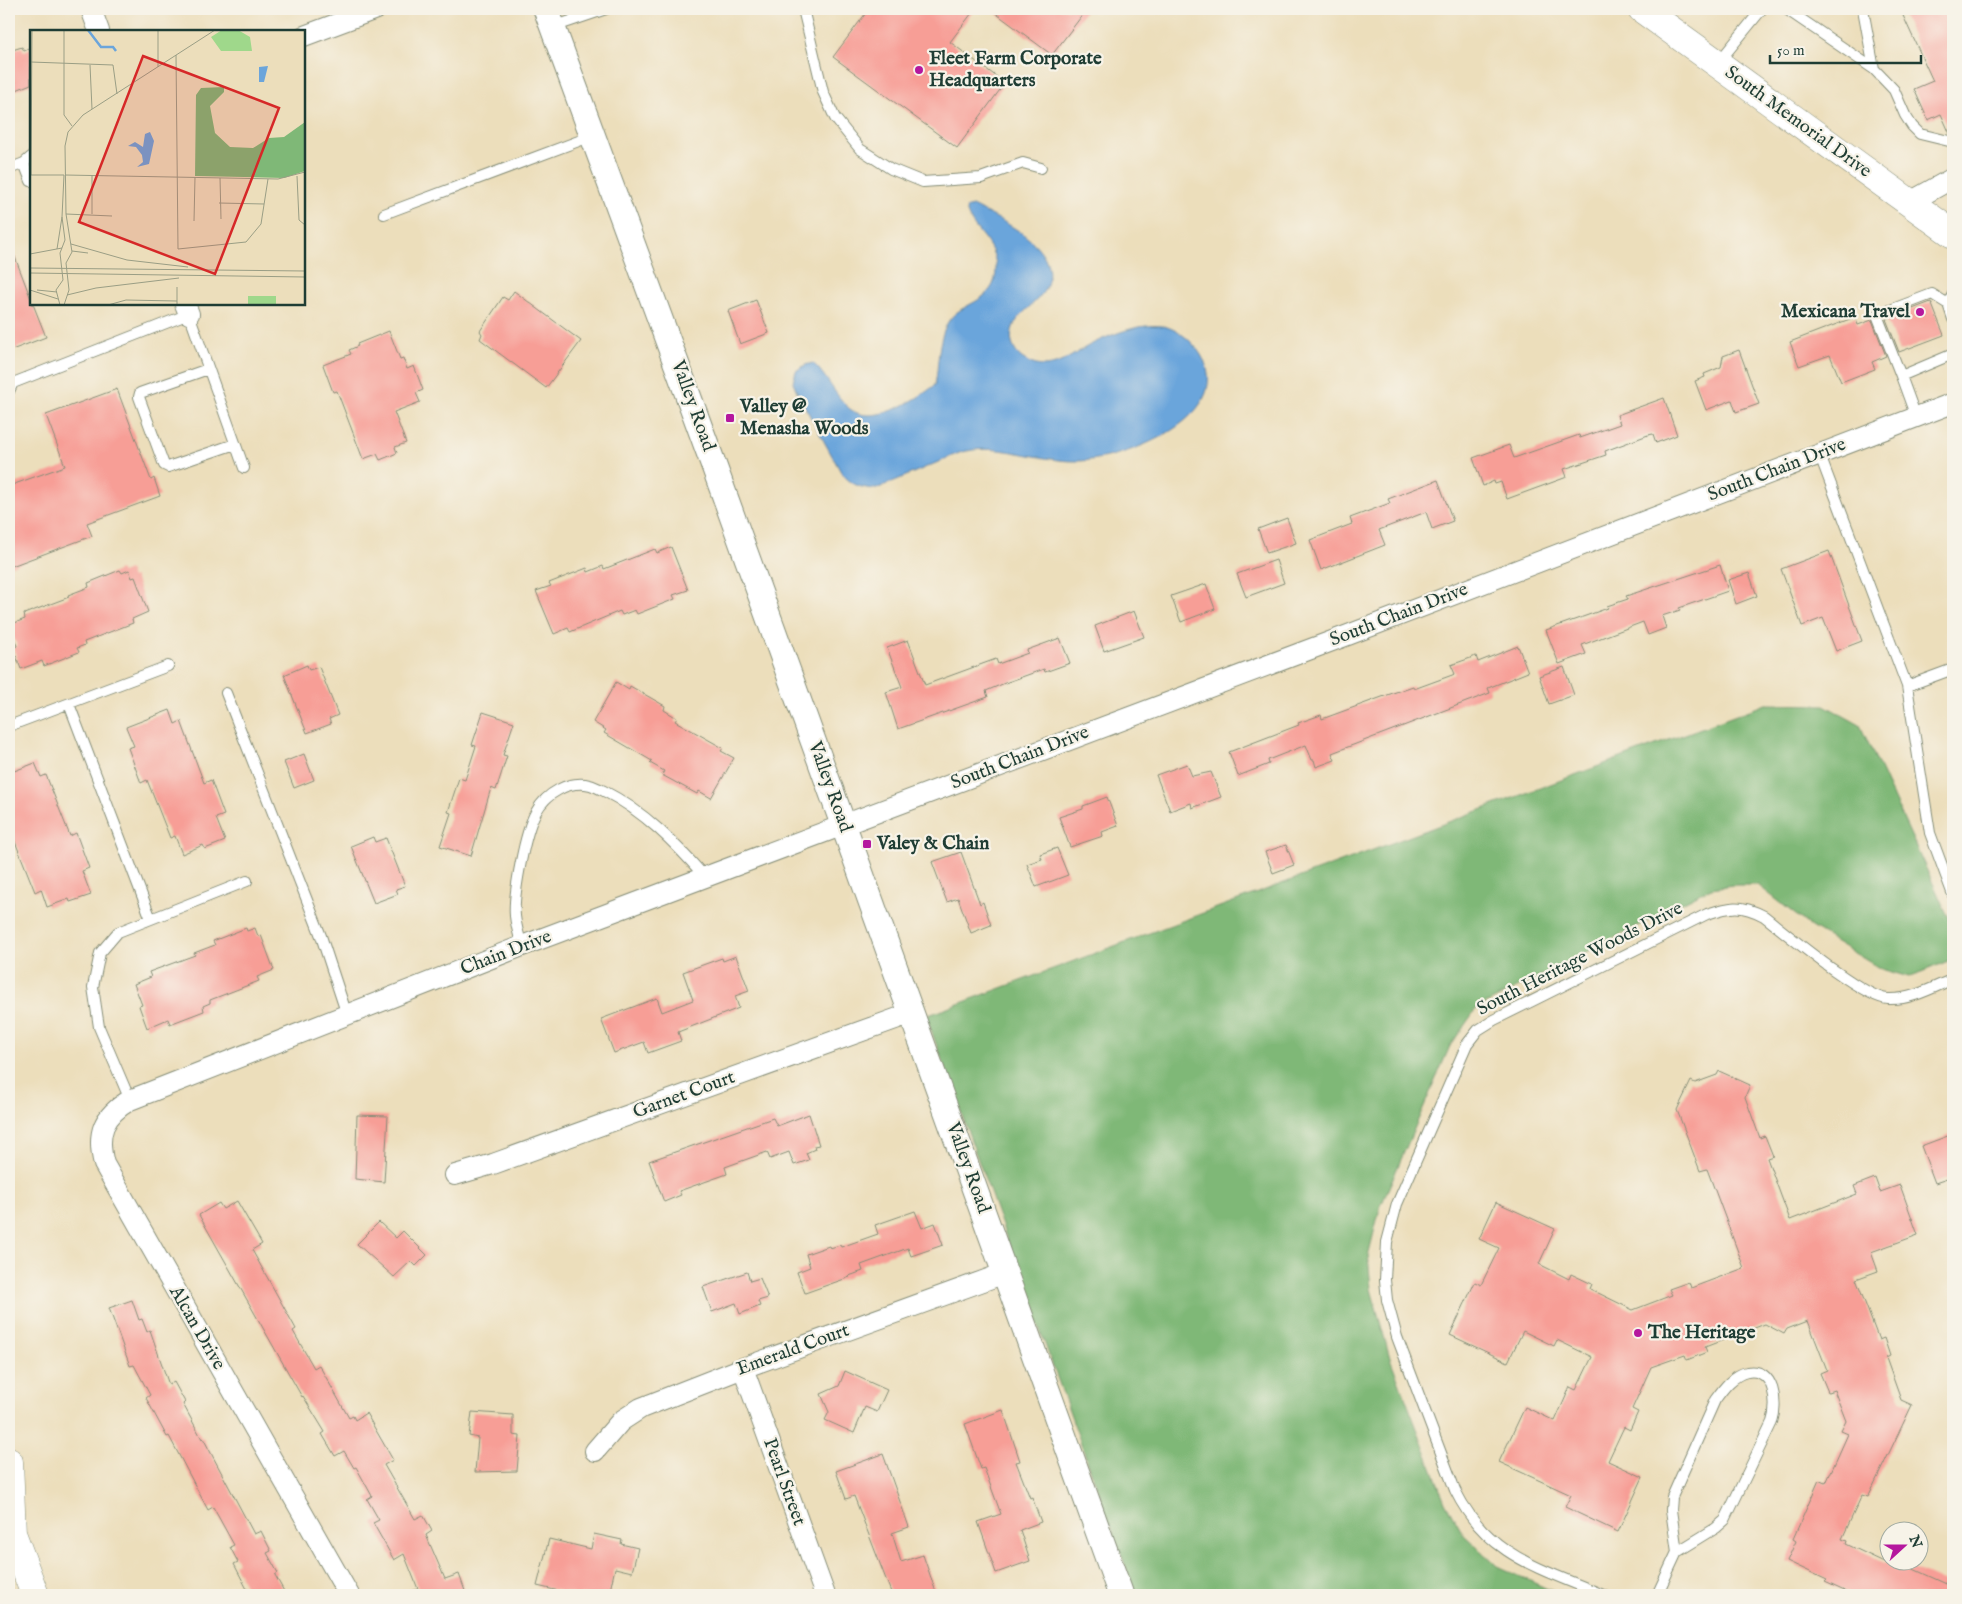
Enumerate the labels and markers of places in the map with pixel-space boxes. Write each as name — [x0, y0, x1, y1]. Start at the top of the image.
place label: Fleet Farm Corporate Headquarters — [929, 47, 1102, 93]
marker: Fleet Farm Corporate Headquarters — [913, 64, 925, 76]
place label: Mexicana Travel — [1781, 300, 1911, 324]
marker: Mexicana Travel — [1914, 306, 1926, 318]
place label: Valley @ Menasha Woods — [739, 395, 869, 441]
marker: Valley @ Menasha Woods — [724, 412, 736, 424]
place label: Valey & Chain — [876, 832, 989, 856]
marker: Valey & Chain — [861, 838, 873, 850]
place label: The Heritage — [1647, 1321, 1756, 1345]
marker: The Heritage — [1632, 1327, 1644, 1339]

